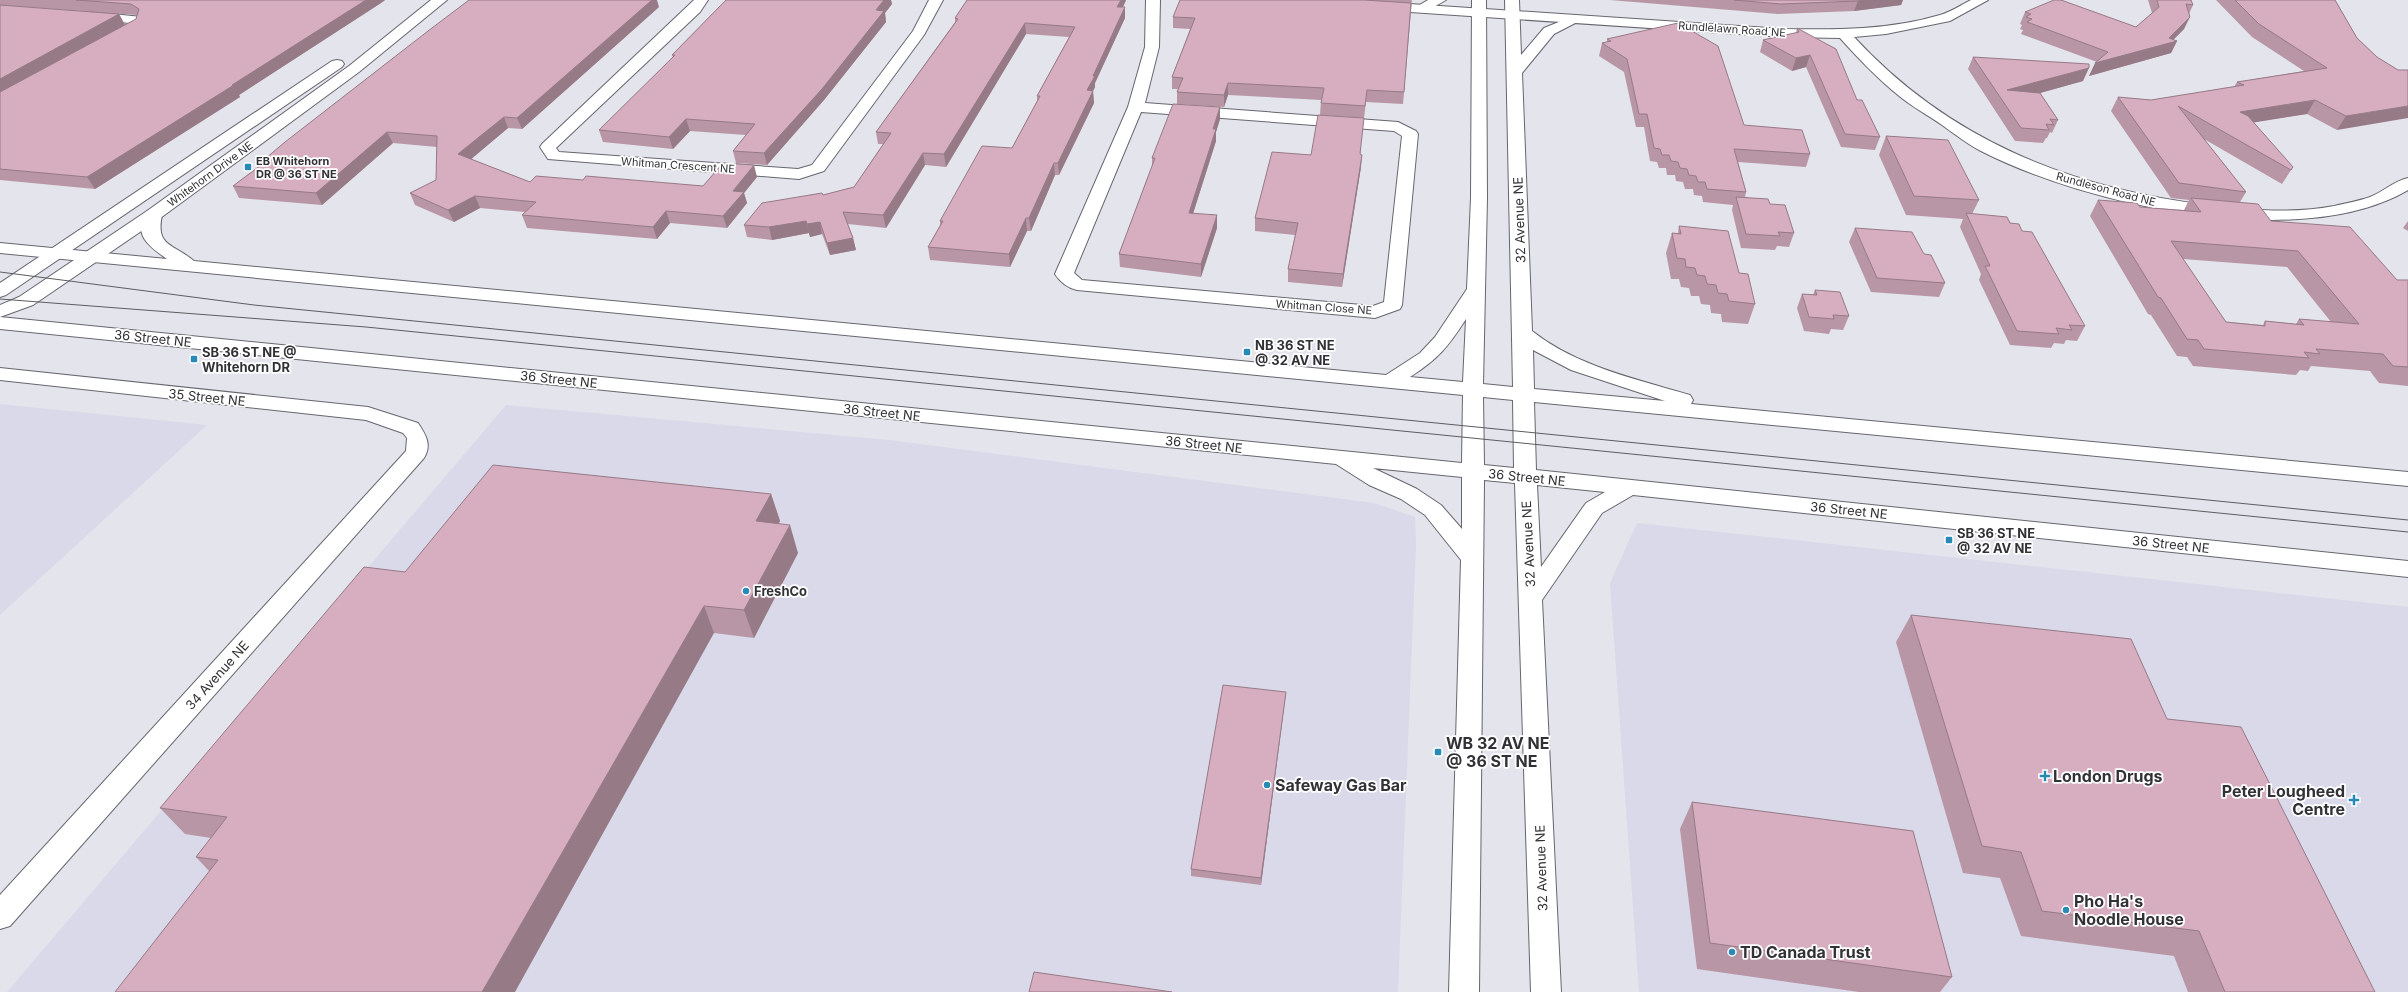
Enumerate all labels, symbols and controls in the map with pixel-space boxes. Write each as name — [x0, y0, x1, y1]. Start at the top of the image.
street label: Rundlelawn Road NE — [1678, 18, 1786, 40]
street label: Whitehorn Drive NE — [165, 138, 255, 210]
place label: EB Whitehorn DR @ 36 ST NE — [256, 154, 337, 181]
street label: Whitman Crescent NE — [621, 154, 735, 176]
marker: EB Whitehorn DR @ 36 ST NE — [243, 162, 253, 172]
street label: Rundleson Road NE — [2055, 169, 2157, 209]
street label: 32 Avenue NE — [1509, 176, 1529, 264]
street label: Whitman Close NE — [1275, 297, 1373, 317]
street label: 36 Street NE — [114, 326, 192, 350]
place label: NB 36 ST NE @ 32 AV NE — [1255, 337, 1335, 368]
place label: SB 36 ST NE @ Whitehorn DR — [202, 344, 296, 375]
marker: NB 36 ST NE @ 32 AV NE — [1242, 347, 1252, 357]
marker: SB 36 ST NE @ Whitehorn DR — [189, 354, 199, 364]
street label: 36 Street NE — [520, 367, 598, 391]
street label: 35 Street NE — [168, 385, 246, 409]
street label: 36 Street NE — [843, 400, 921, 424]
street label: 36 Street NE — [1165, 432, 1243, 456]
street label: 36 Street NE — [1488, 465, 1566, 489]
street label: 36 Street NE — [1810, 498, 1888, 522]
street label: 32 Avenue NE — [1518, 500, 1538, 588]
place label: SB 36 ST NE @ 32 AV NE — [1957, 525, 2035, 556]
street label: 36 Street NE — [2132, 532, 2210, 556]
marker: SB 36 ST NE @ 32 AV NE — [1944, 535, 1954, 545]
place label: FreshCo — [754, 583, 807, 599]
marker: FreshCo — [741, 586, 751, 596]
street label: 34 Avenue NE — [182, 637, 252, 713]
place label: WB 32 AV NE @ 36 ST NE — [1446, 733, 1550, 771]
marker: WB 32 AV NE @ 36 ST NE — [1433, 747, 1443, 757]
place label: London Drugs — [2053, 766, 2163, 786]
marker: London Drugs — [2040, 771, 2050, 781]
place label: Safeway Gas Bar — [1275, 775, 1407, 795]
marker: Safeway Gas Bar — [1262, 780, 1272, 790]
place label: Peter Lougheed Centre — [2222, 781, 2345, 819]
marker: Peter Lougheed Centre — [2348, 794, 2360, 806]
street label: 32 Avenue NE — [1531, 824, 1551, 912]
place label: Pho Ha's Noodle House — [2074, 891, 2184, 929]
marker: Pho Ha's Noodle House — [2061, 905, 2071, 915]
place label: TD Canada Trust — [1740, 942, 1871, 962]
marker: TD Canada Trust — [1727, 947, 1737, 957]

